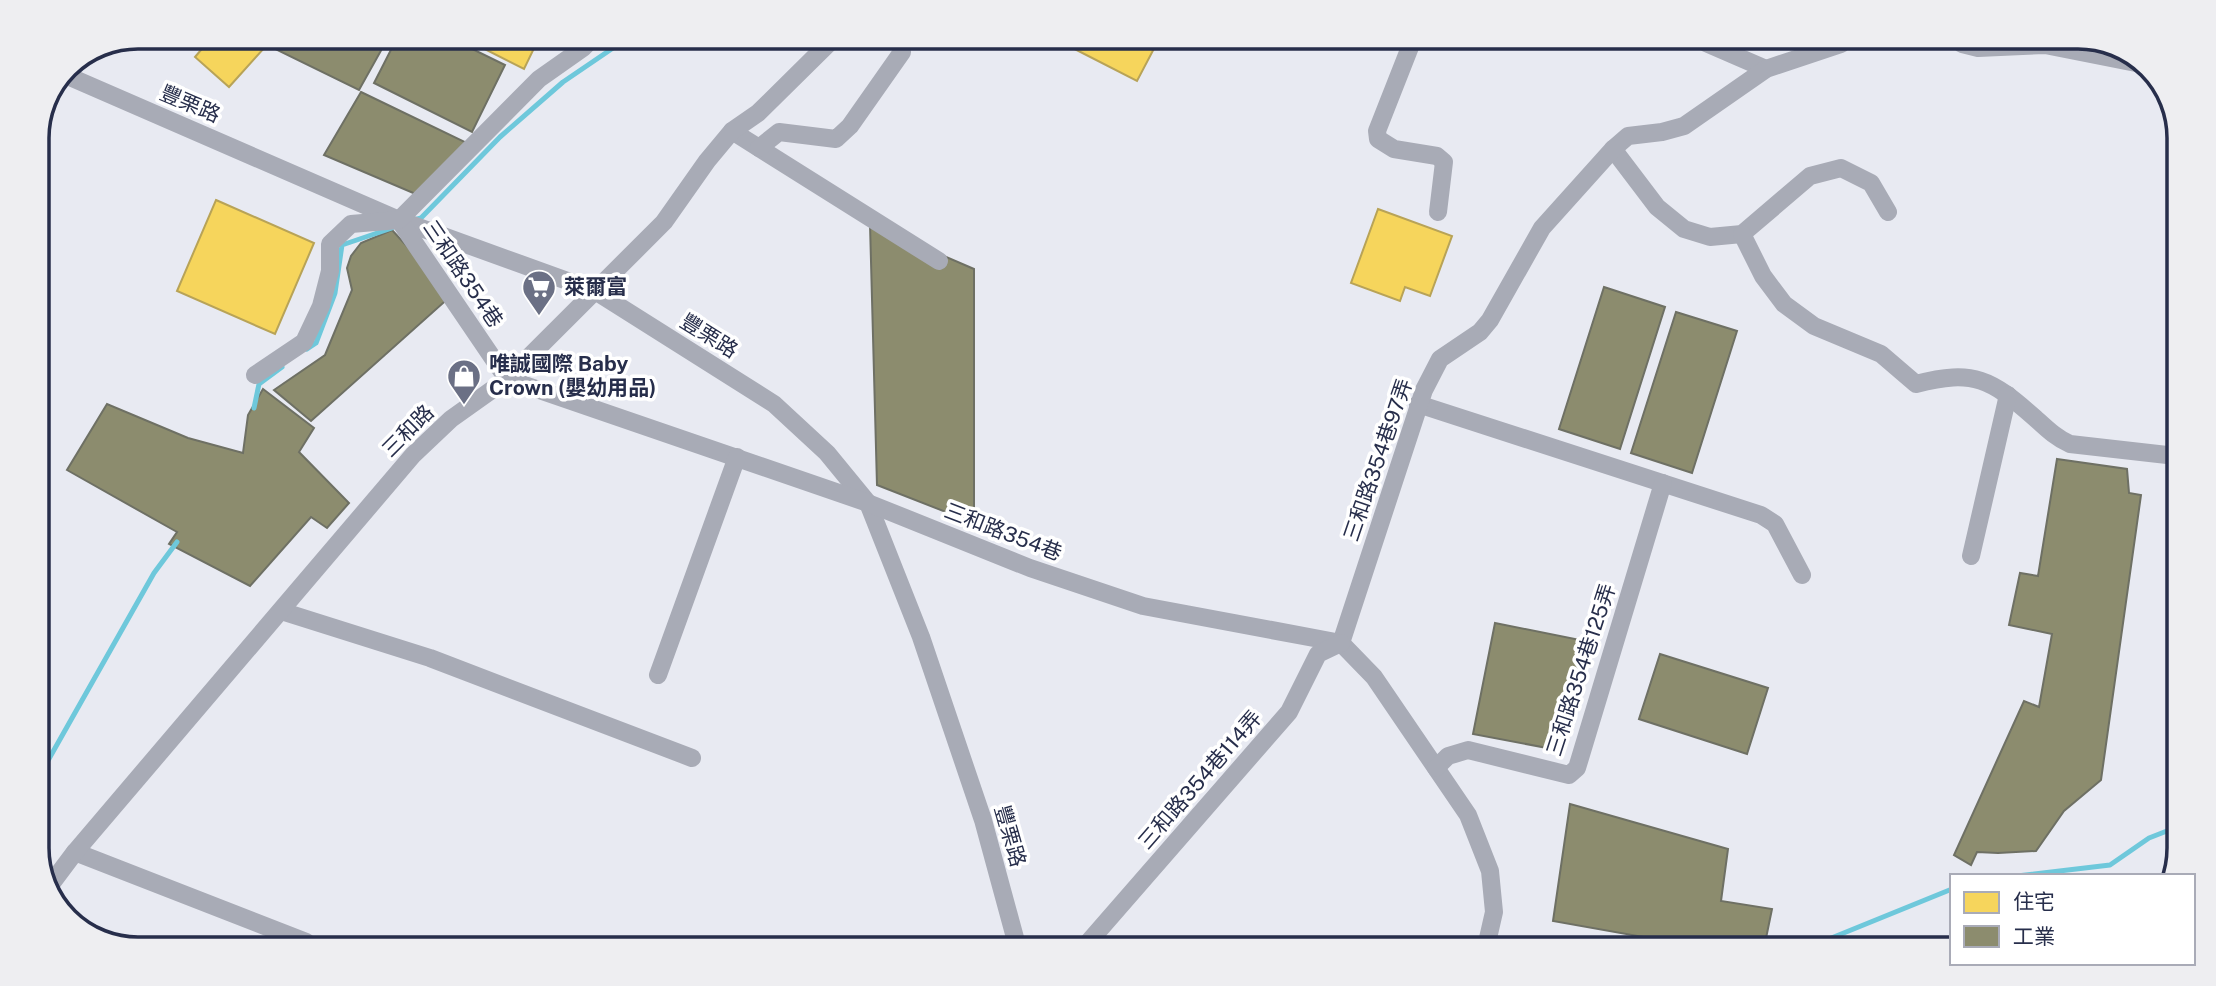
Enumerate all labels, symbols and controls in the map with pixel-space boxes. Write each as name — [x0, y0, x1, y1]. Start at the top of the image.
street label: 豐栗路 — [156, 80, 224, 127]
street label: 三和路354巷 — [418, 215, 508, 332]
supermarket icon: 萊爾富 — [520, 268, 558, 317]
place label: 萊爾富 — [564, 274, 627, 299]
street label: 豐栗路 — [676, 308, 743, 363]
place label: 唯誠國際 Baby Crown (嬰幼用品) — [489, 351, 656, 400]
shop icon: 唯誠國際 Baby Crown (嬰幼用品) — [445, 357, 483, 406]
street label: 三和路354巷97弄 — [1338, 375, 1417, 544]
street label: 三和路 — [377, 400, 439, 462]
street label: 三和路354巷 — [941, 498, 1065, 565]
street label: 三和路354巷125弄 — [1541, 581, 1620, 759]
street label: 三和路354巷114弄 — [1133, 705, 1267, 854]
street label: 豐栗路 — [990, 802, 1031, 870]
legend — [1950, 874, 2195, 965]
text: 住宅 — [2013, 889, 2055, 914]
text: 工業 — [2013, 924, 2055, 949]

